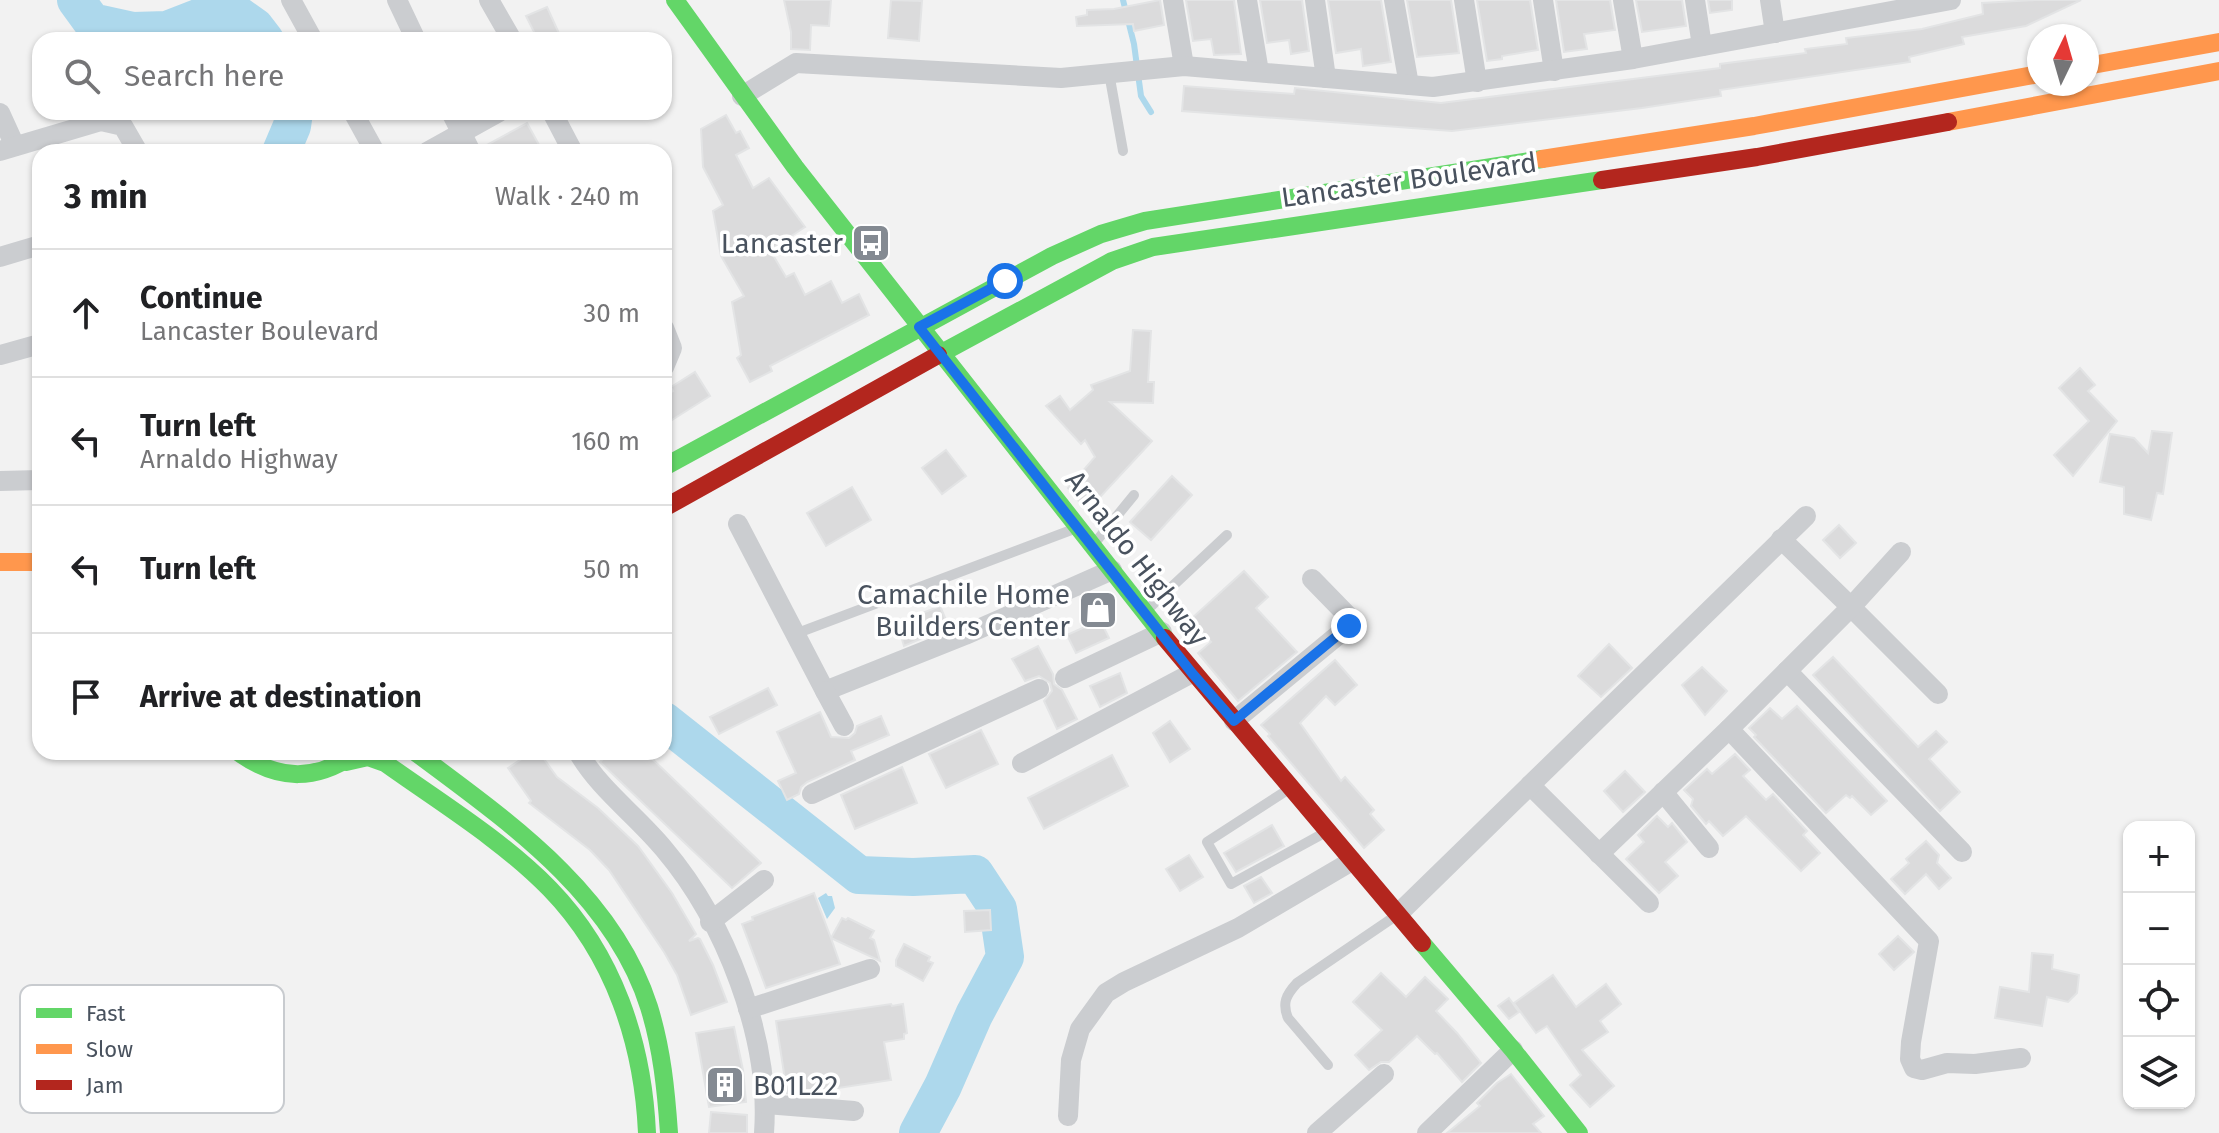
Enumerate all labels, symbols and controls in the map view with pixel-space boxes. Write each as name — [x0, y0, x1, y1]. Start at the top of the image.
north arrow — [2027, 24, 2099, 96]
search box — [32, 32, 672, 120]
icon: search — [60, 54, 104, 98]
text: Search here — [124, 58, 284, 94]
street label: Lancaster Boulevard — [1279, 146, 1539, 214]
text: 3 min — [64, 176, 148, 217]
text: Walk · 240 m — [495, 181, 640, 212]
bus stop icon: Lancaster — [850, 222, 892, 264]
place label: Lancaster — [721, 227, 843, 260]
route start — [987, 263, 1023, 299]
text: Continue — [140, 280, 263, 316]
icon: ahead — [64, 291, 108, 335]
text: 30 m — [583, 298, 640, 329]
text: Lancaster Boulevard — [140, 316, 379, 347]
text: Turn left — [140, 408, 256, 444]
icon: left — [64, 419, 108, 463]
text: 160 m — [571, 426, 640, 457]
text: Arnaldo Highway — [140, 444, 338, 475]
street label: Arnaldo Highway — [1058, 464, 1216, 652]
icon: left — [64, 547, 108, 591]
text: Turn left — [140, 551, 256, 587]
text: 50 m — [583, 554, 640, 585]
place label: Camachile Home Builders Center — [857, 578, 1070, 643]
shop icon: Camachile Home Builders Center — [1077, 589, 1119, 631]
route end — [1331, 608, 1367, 644]
icon: arrive — [64, 675, 108, 719]
text: Arrive at destination — [140, 679, 422, 715]
map controls — [2123, 821, 2195, 1109]
button: + — [2123, 821, 2195, 893]
button: − — [2123, 893, 2195, 965]
button: locate — [2123, 965, 2195, 1037]
legend — [20, 985, 284, 1113]
text: Fast — [86, 1000, 126, 1027]
text: Slow — [86, 1036, 133, 1063]
button: layers — [2123, 1037, 2195, 1109]
building icon: B01L22 — [704, 1064, 746, 1106]
place label: B01L22 — [753, 1069, 838, 1102]
text: Jam — [86, 1072, 124, 1099]

